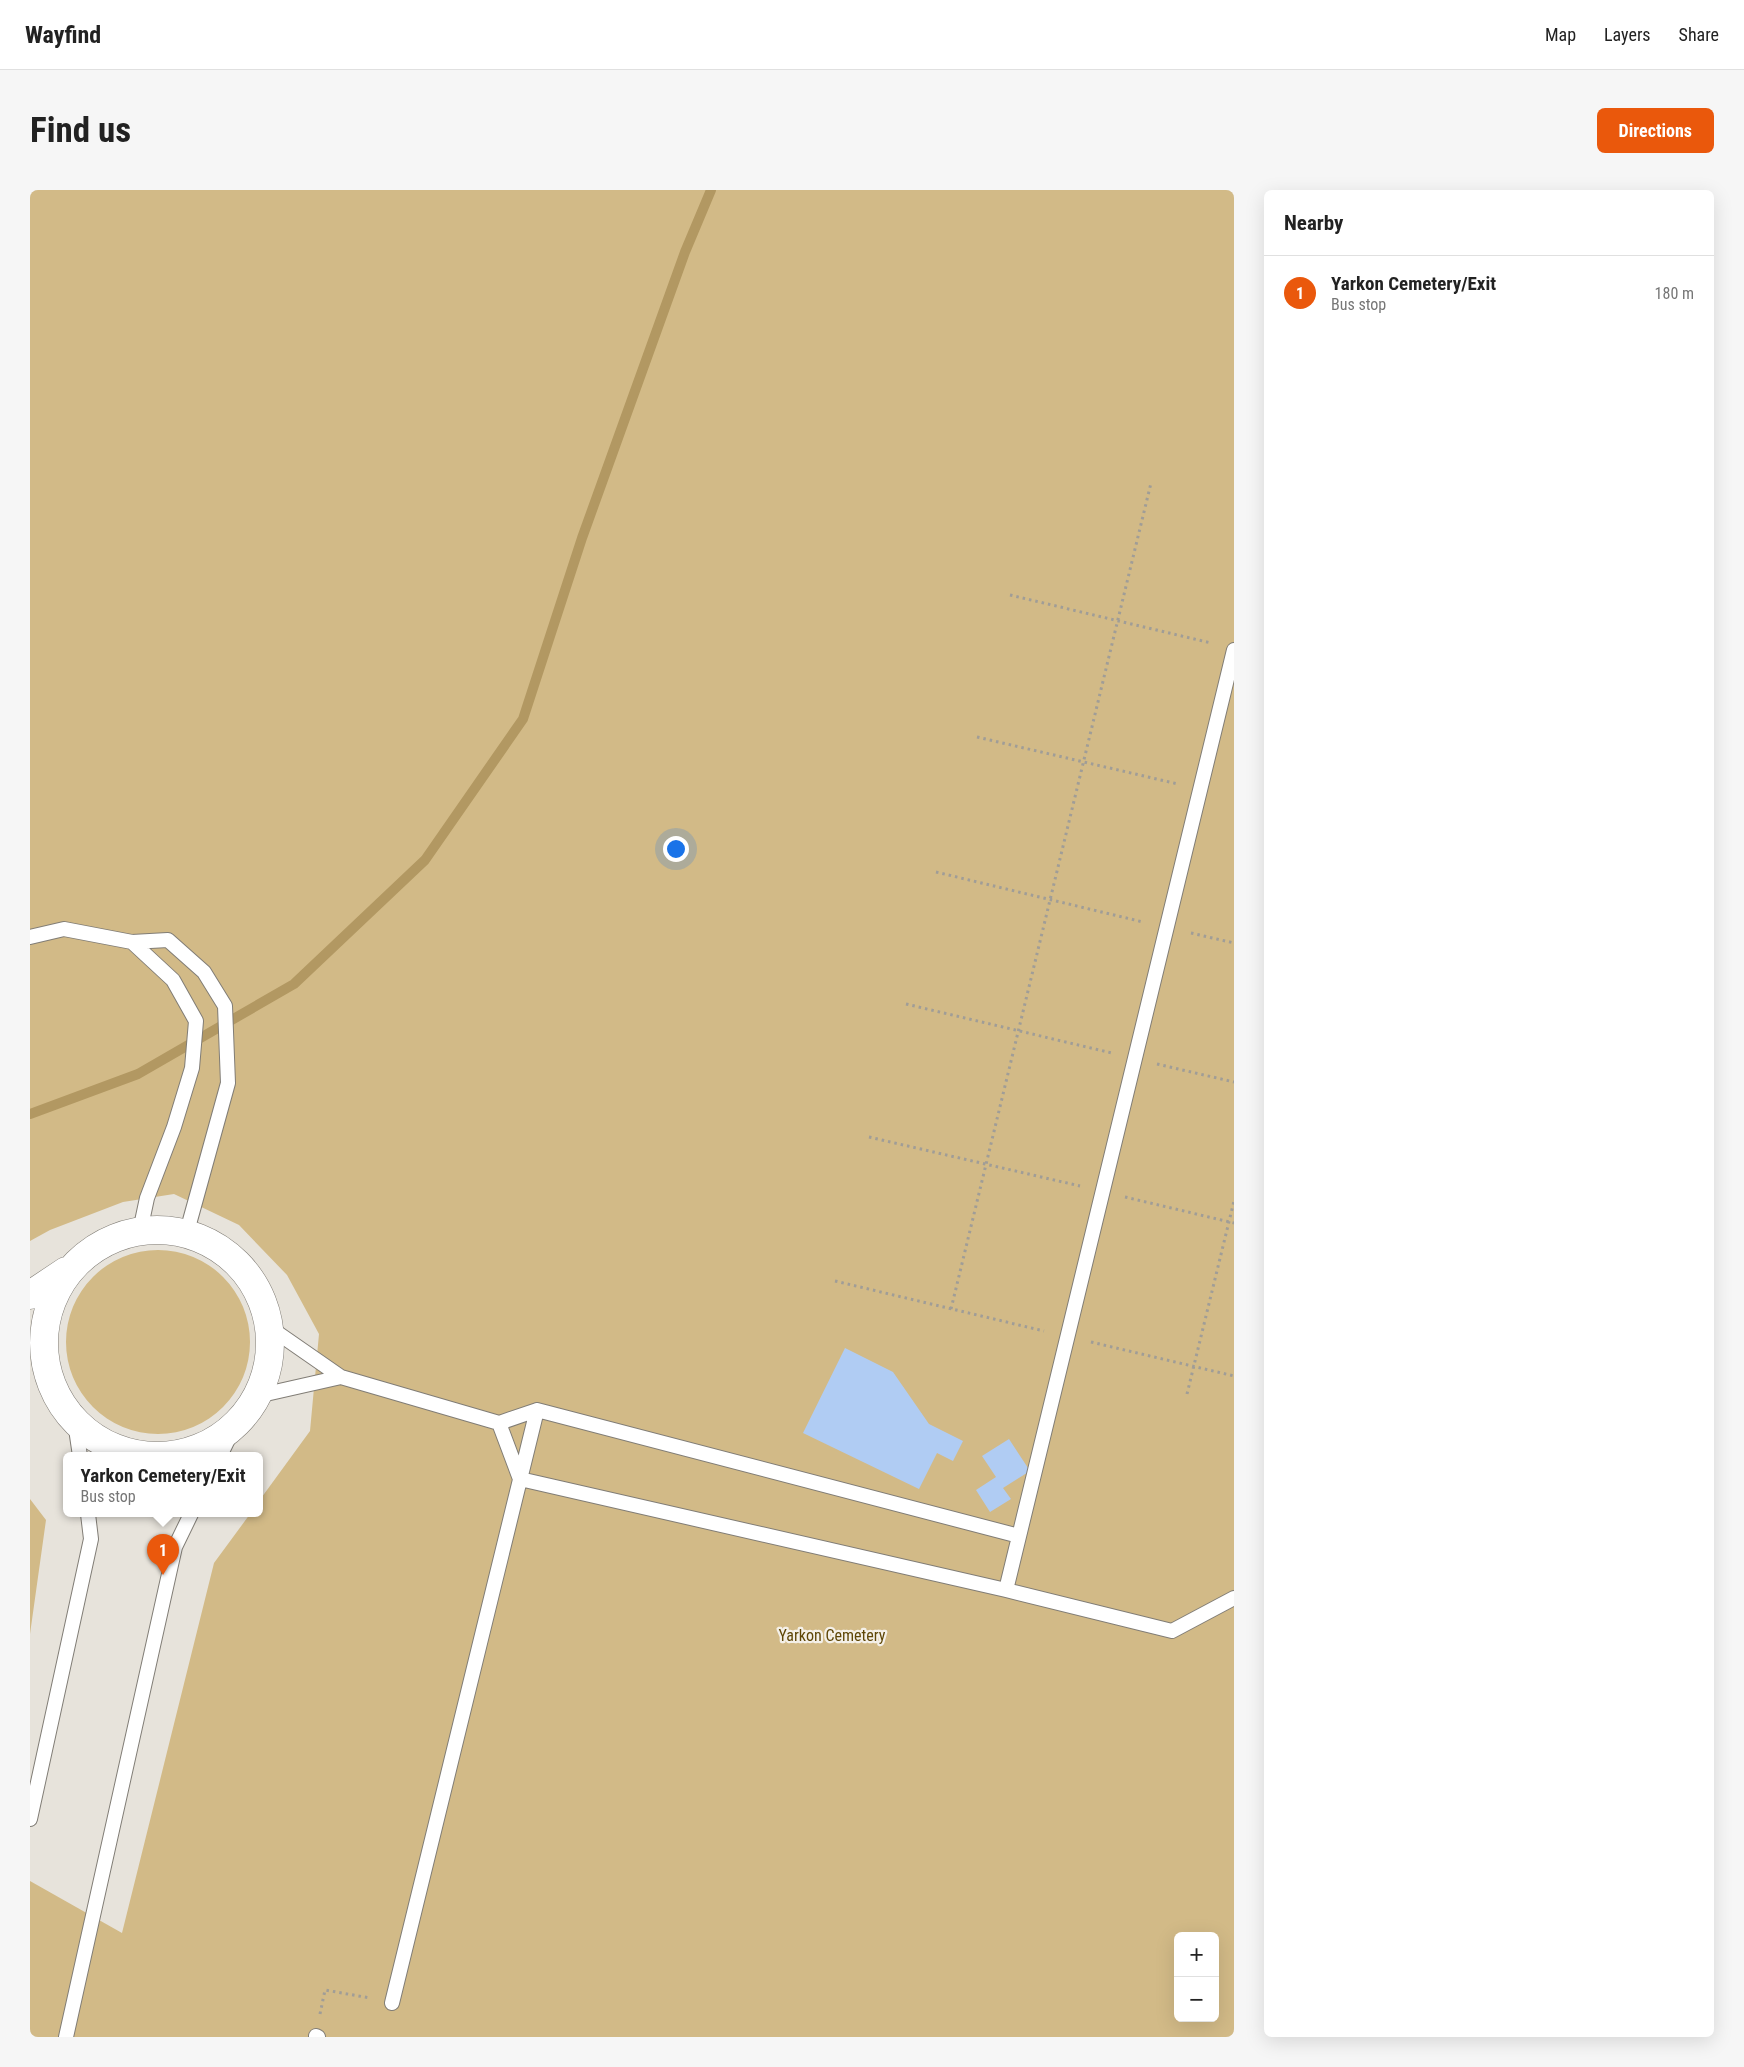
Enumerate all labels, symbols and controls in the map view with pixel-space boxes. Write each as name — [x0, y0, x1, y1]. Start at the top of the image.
text: Wayfind — [25, 21, 101, 49]
text: Map — [1545, 24, 1576, 45]
text: Layers — [1604, 24, 1651, 45]
text: Share — [1679, 24, 1719, 45]
button: Directions — [1597, 108, 1714, 153]
text: Find us — [30, 110, 131, 151]
text: Nearby — [1284, 211, 1343, 235]
text: Yarkon Cemetery/Exit — [1331, 272, 1496, 295]
text: 1 — [1296, 284, 1304, 303]
text: 180 m — [1655, 284, 1694, 303]
text: Bus stop — [1331, 295, 1386, 314]
your location — [663, 836, 689, 862]
popup — [63, 1452, 263, 1517]
text: Yarkon Cemetery/Exit — [80, 1464, 246, 1487]
text: Bus stop — [80, 1487, 136, 1506]
pin: 1 — [147, 1534, 179, 1575]
park label: Yarkon Cemetery — [778, 1626, 886, 1645]
map controls — [1174, 1932, 1219, 2022]
button: + — [1174, 1932, 1219, 1977]
button: − — [1174, 1977, 1219, 2022]

